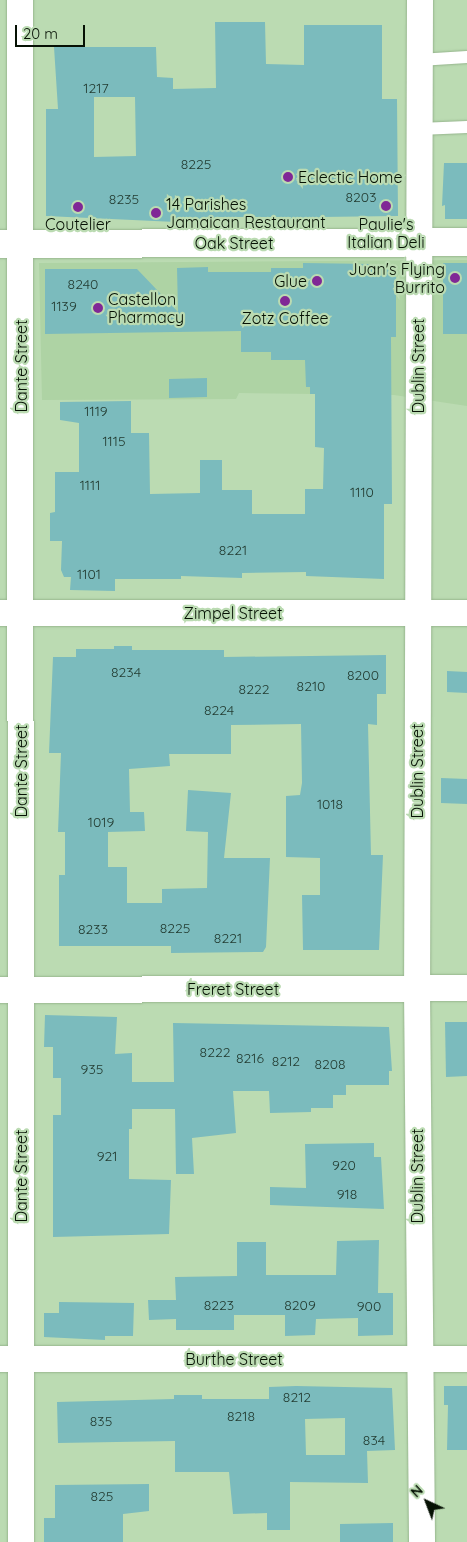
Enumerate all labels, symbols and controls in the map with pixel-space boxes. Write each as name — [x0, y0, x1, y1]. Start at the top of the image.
scale bar — [18, 15, 88, 47]
text: 20 m — [23, 24, 58, 43]
house number: 1217 — [83, 80, 109, 96]
house number: 8225 — [181, 156, 211, 172]
place label: Eclectic Home — [298, 167, 402, 187]
marker: Eclectic Home — [282, 171, 294, 183]
house number: 8203 — [346, 189, 376, 205]
house number: 8235 — [109, 191, 139, 207]
place label: 14 Parishes Jamaican Restaurant — [166, 194, 326, 232]
marker: Paulie's Italian Deli — [380, 200, 392, 212]
marker: Coutelier — [72, 201, 84, 213]
marker: 14 Parishes Jamaican Restaurant — [150, 207, 162, 219]
place label: Coutelier — [45, 214, 111, 234]
place label: Paulie's Italian Deli — [347, 214, 425, 252]
street label: Oak Street — [195, 233, 273, 253]
place label: Juan's Flying Burrito — [349, 259, 445, 297]
place label: Glue — [274, 271, 307, 291]
marker: Juan's Flying Burrito — [449, 272, 461, 284]
marker: Glue — [311, 275, 323, 287]
house number: 8240 — [68, 276, 98, 292]
place label: Castellon Pharmacy — [108, 289, 184, 327]
marker: Zotz Coffee — [279, 295, 291, 307]
house number: 1139 — [51, 298, 77, 314]
marker: Castellon Pharmacy — [92, 302, 104, 314]
place label: Zotz Coffee — [241, 308, 329, 328]
street label: Dublin Street — [408, 319, 428, 413]
street label: Dante Street — [11, 320, 31, 412]
house number: 1119 — [84, 403, 108, 419]
house number: 1115 — [102, 433, 126, 449]
house number: 1111 — [80, 477, 100, 493]
house number: 1110 — [350, 484, 374, 500]
house number: 8221 — [219, 542, 247, 558]
house number: 1101 — [77, 566, 101, 582]
street label: Zimpel Street — [184, 603, 282, 623]
house number: 8234 — [111, 664, 141, 680]
house number: 8200 — [347, 667, 379, 683]
house number: 8210 — [297, 678, 325, 694]
house number: 8222 — [239, 681, 269, 697]
house number: 8224 — [204, 702, 234, 718]
street label: Dublin Street — [407, 724, 427, 818]
street label: Dante Street — [11, 725, 31, 817]
house number: 1018 — [317, 796, 343, 812]
house number: 1019 — [88, 814, 114, 830]
house number: 8225 — [160, 920, 190, 936]
house number: 8233 — [78, 921, 108, 937]
house number: 8221 — [214, 930, 242, 946]
street label: Freret Street — [187, 979, 279, 999]
house number: 8222 — [200, 1044, 230, 1060]
house number: 8216 — [236, 1050, 264, 1066]
house number: 8212 — [272, 1053, 300, 1069]
house number: 8208 — [314, 1056, 346, 1072]
house number: 935 — [81, 1061, 103, 1077]
street label: Dublin Street — [407, 1129, 427, 1223]
street label: Dante Street — [11, 1130, 31, 1222]
house number: 921 — [97, 1148, 117, 1164]
house number: 920 — [332, 1157, 356, 1173]
house number: 918 — [337, 1186, 357, 1202]
house number: 8223 — [204, 1297, 234, 1313]
house number: 8209 — [284, 1297, 316, 1313]
house number: 900 — [357, 1298, 381, 1314]
street label: Burthe Street — [185, 1349, 283, 1369]
house number: 8212 — [283, 1389, 311, 1405]
house number: 8218 — [227, 1408, 255, 1424]
house number: 835 — [90, 1413, 112, 1429]
house number: 834 — [363, 1432, 385, 1448]
north arrow — [402, 1477, 452, 1527]
text: N — [407, 1481, 427, 1501]
house number: 825 — [91, 1488, 113, 1504]

